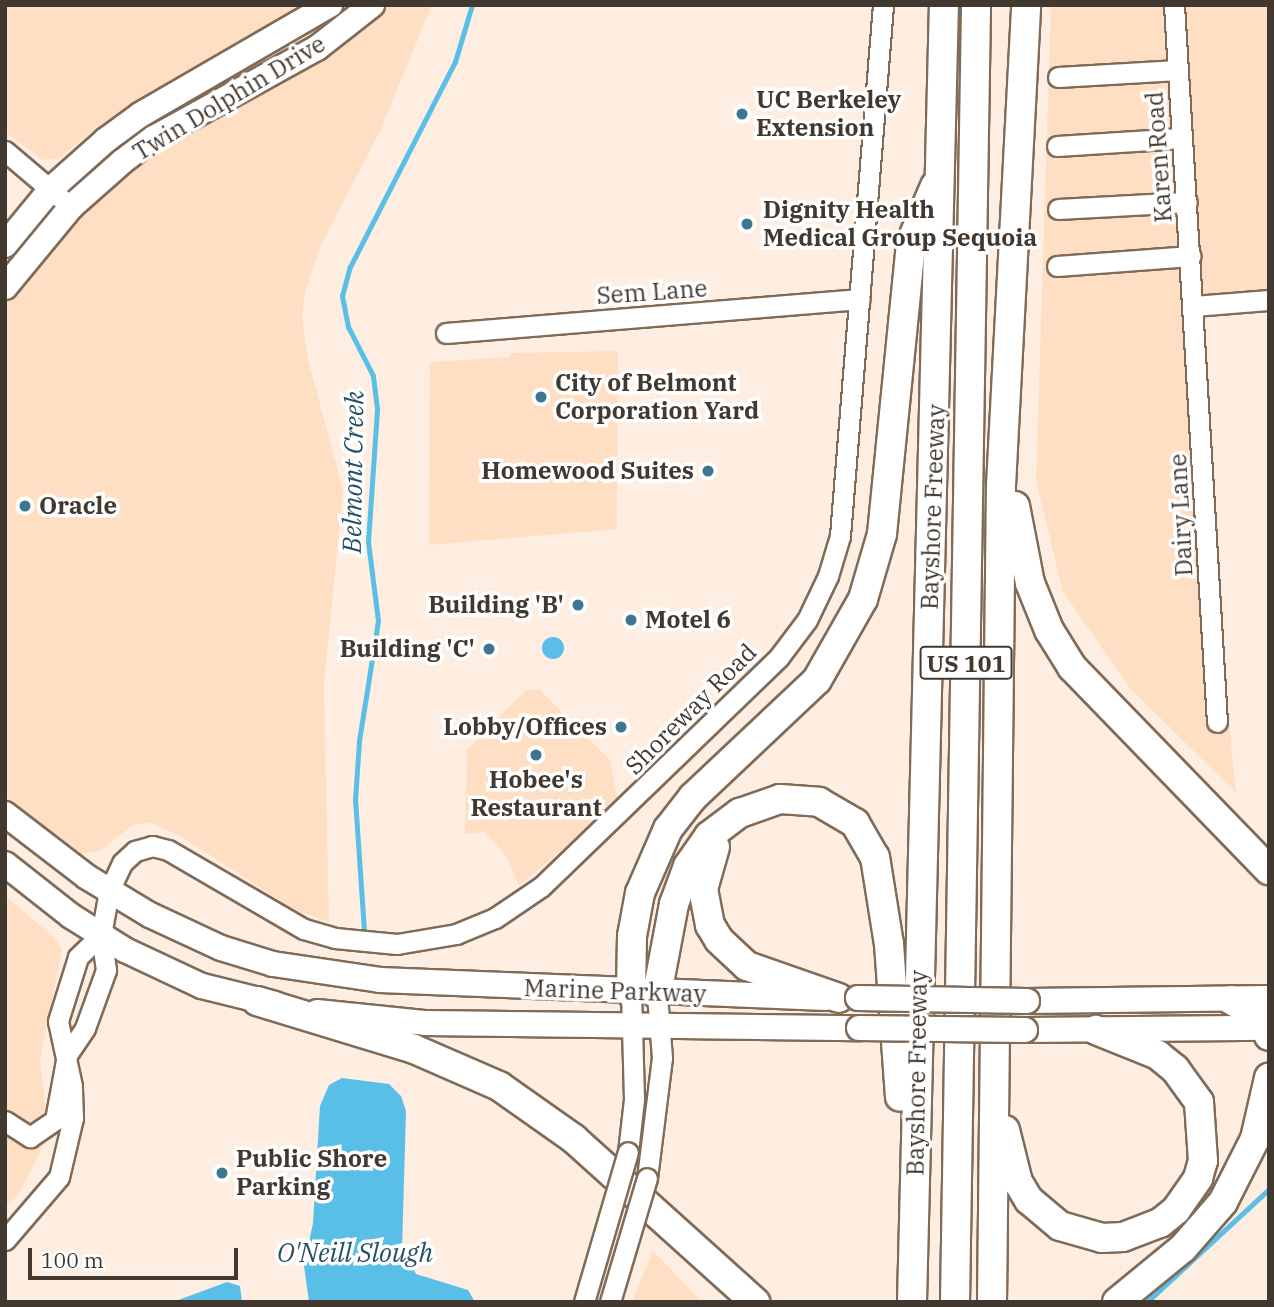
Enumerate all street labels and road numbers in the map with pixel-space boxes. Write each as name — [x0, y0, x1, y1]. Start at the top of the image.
street label: Twin Dolphin Drive — [128, 29, 330, 167]
street label: Karen Road — [1140, 90, 1178, 224]
street label: Sem Lane — [596, 274, 708, 310]
street label: Bayshore Freeway — [915, 404, 951, 610]
street label: Dairy Lane — [1163, 453, 1199, 577]
street label: Shoreway Road — [620, 638, 762, 780]
road number: US 101 — [919, 643, 1013, 682]
street label: Bayshore Freeway — [901, 970, 933, 1176]
street label: Marine Parkway — [523, 973, 707, 1009]

